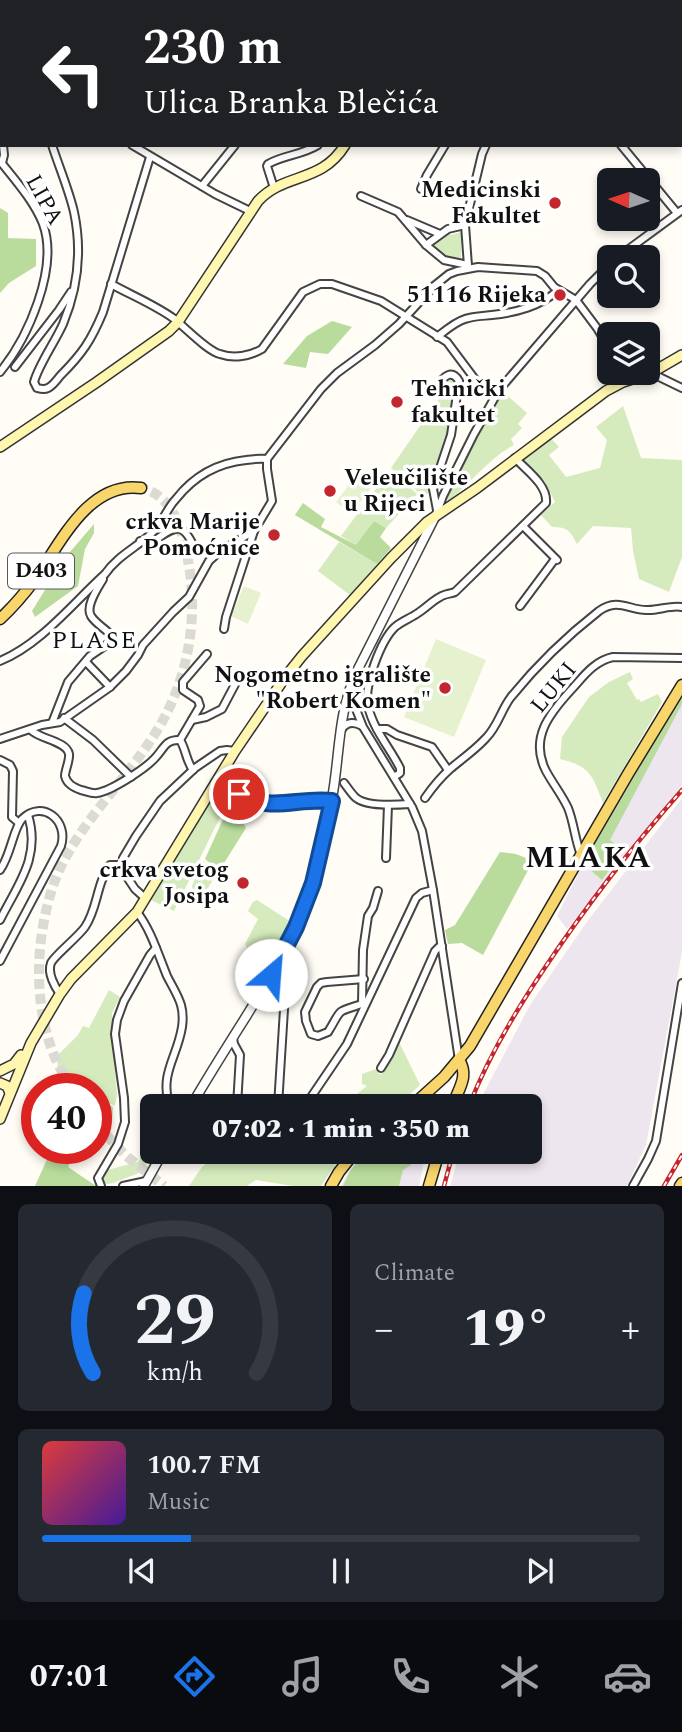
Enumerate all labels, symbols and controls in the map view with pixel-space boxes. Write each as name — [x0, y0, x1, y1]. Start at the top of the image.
text: 230 m — [143, 11, 282, 86]
icon: left — [28, 28, 119, 119]
text: Ulica Branka Blečića — [143, 79, 438, 128]
street label: LIPA — [16, 168, 72, 232]
north arrow — [597, 168, 660, 231]
map controls — [597, 168, 660, 385]
place label: Medicinski Fakultet — [421, 173, 541, 234]
marker: Medicinski Fakultet — [547, 195, 563, 211]
button: search — [597, 245, 660, 308]
place label: 51116 Rijeka — [407, 278, 546, 313]
marker: 51116 Rijeka — [552, 287, 568, 303]
button: layers — [597, 322, 660, 385]
place label: Tehnički fakultet — [411, 372, 506, 433]
marker: Tehnički fakultet — [389, 394, 405, 410]
place label: Veleučilište u Rijeci — [344, 461, 468, 522]
marker: Veleučilište u Rijeci — [322, 483, 338, 499]
place label: crkva Marije Pomoćnice — [126, 505, 260, 566]
marker: crkva Marije Pomoćnice — [266, 527, 282, 543]
road number: D403 — [8, 554, 74, 588]
district label: PLASE — [52, 623, 138, 659]
street label: LUKI — [522, 654, 586, 722]
place label: Nogometno igralište "Robert Komen" — [214, 658, 431, 719]
marker: Nogometno igralište "Robert Komen" — [437, 680, 453, 696]
pin — [209, 764, 269, 824]
icon: arrive — [220, 775, 258, 813]
district label: MLAKA — [525, 835, 653, 881]
place label: crkva svetog Josipa — [100, 853, 229, 914]
marker: crkva svetog Josipa — [235, 875, 251, 891]
position arrow — [234, 938, 308, 1012]
speed limit sign: 40 — [21, 1073, 112, 1164]
text: 07:02 · 1 min · 350 m — [212, 1109, 470, 1149]
text: Climate — [374, 1256, 455, 1291]
text: 29 — [134, 1267, 216, 1378]
text: 19° — [463, 1290, 551, 1369]
text: − — [374, 1301, 393, 1359]
text: + — [621, 1301, 640, 1359]
text: km/h — [147, 1354, 203, 1392]
text: 100.7 FM — [147, 1445, 261, 1485]
text: Music — [147, 1485, 210, 1520]
icon: previous — [123, 1552, 161, 1590]
icon: pause — [322, 1552, 360, 1590]
icon: next — [521, 1552, 559, 1590]
text: 07:01 — [30, 1652, 110, 1701]
icon: directions — [170, 1652, 219, 1701]
icon: music — [278, 1652, 327, 1701]
icon: phone — [386, 1652, 435, 1701]
icon: climate — [495, 1652, 544, 1701]
icon: car — [603, 1652, 652, 1701]

